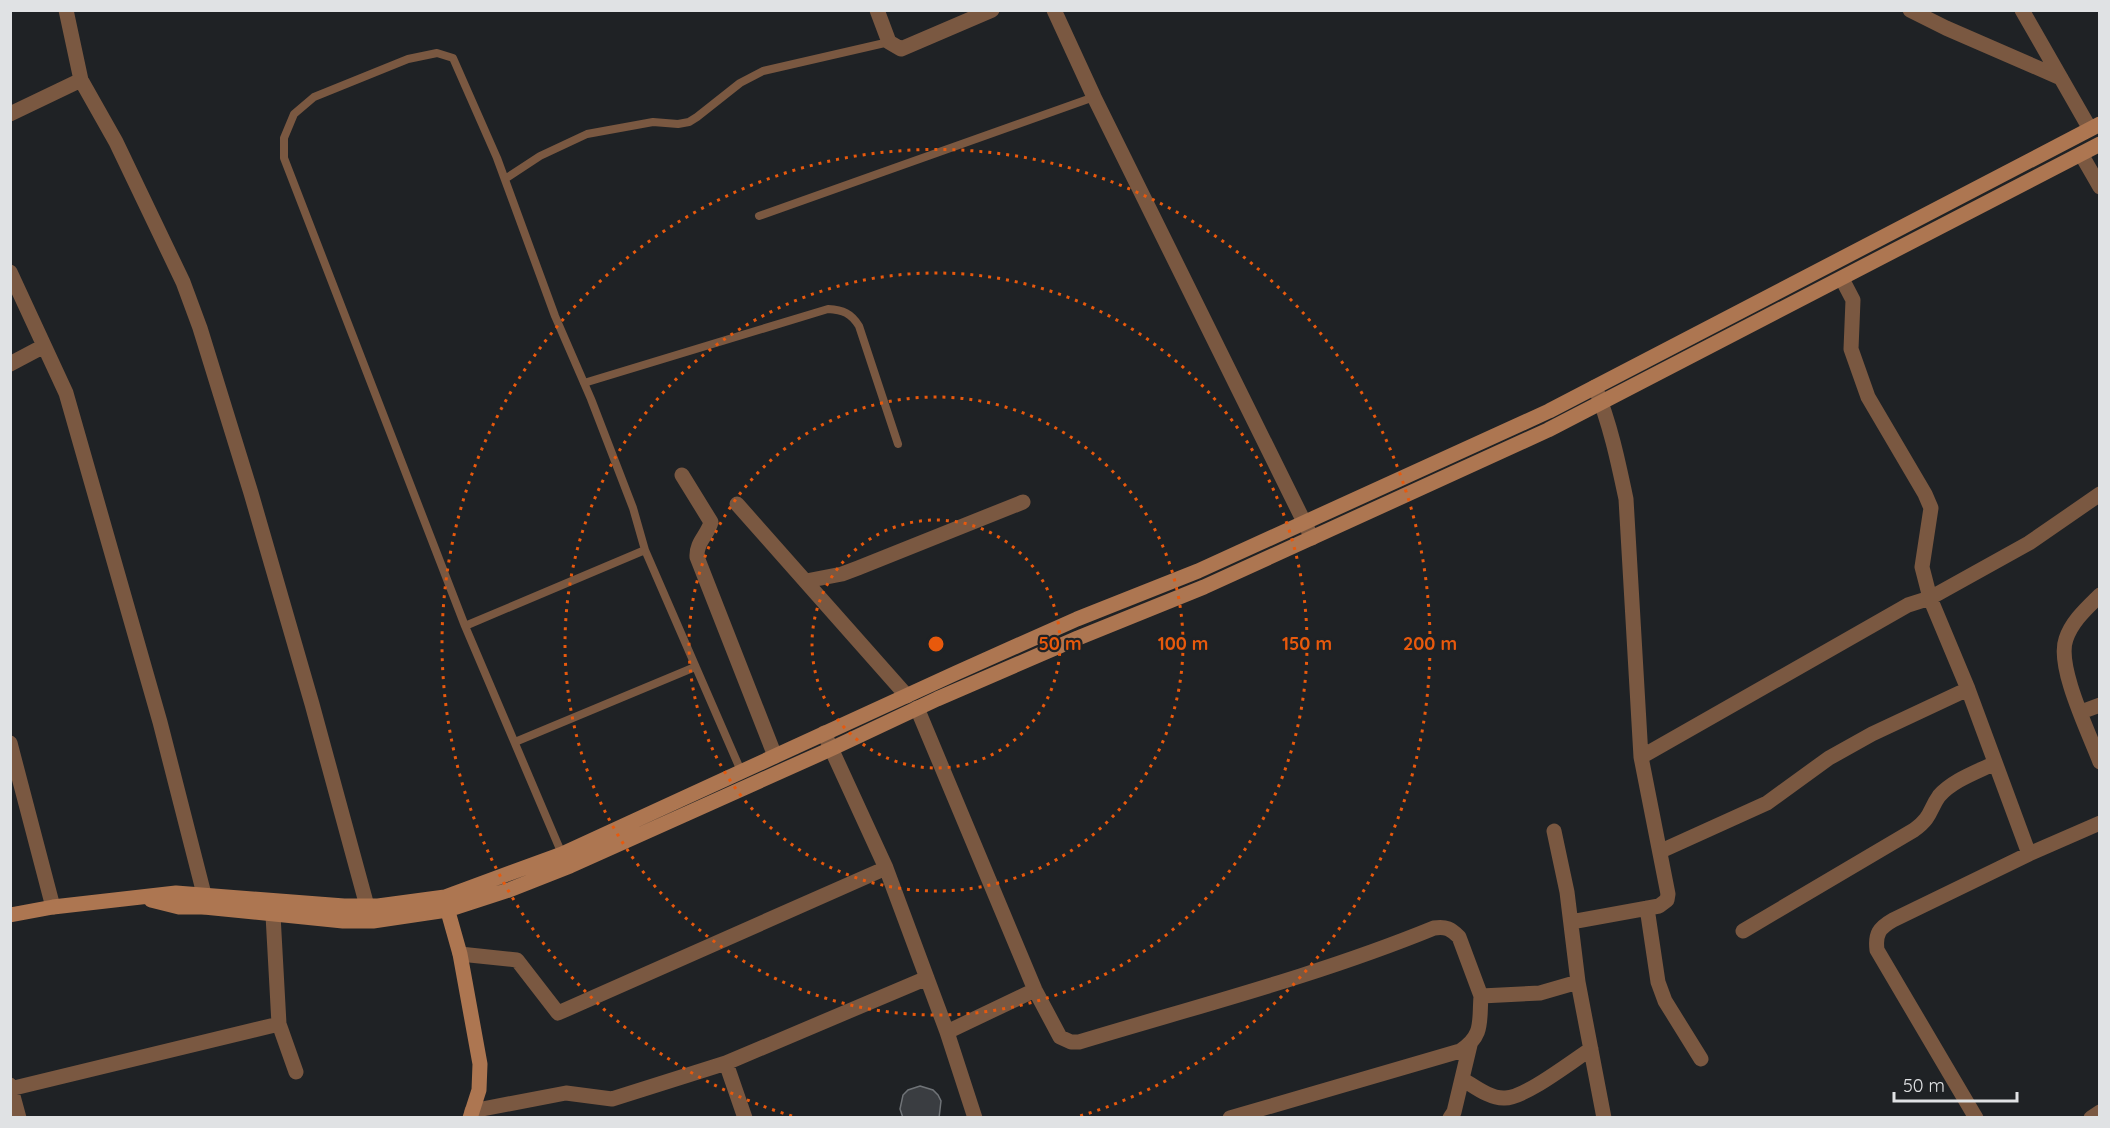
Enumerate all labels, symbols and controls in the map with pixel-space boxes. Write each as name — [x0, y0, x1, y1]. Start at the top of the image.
text: 50 m — [1038, 632, 1082, 655]
text: 100 m — [1158, 632, 1208, 655]
text: 150 m — [1282, 632, 1332, 655]
text: 200 m — [1403, 632, 1457, 655]
centre of rings — [926, 634, 946, 654]
scale bar — [1894, 1065, 2017, 1103]
text: 50 m — [1903, 1074, 1945, 1097]

